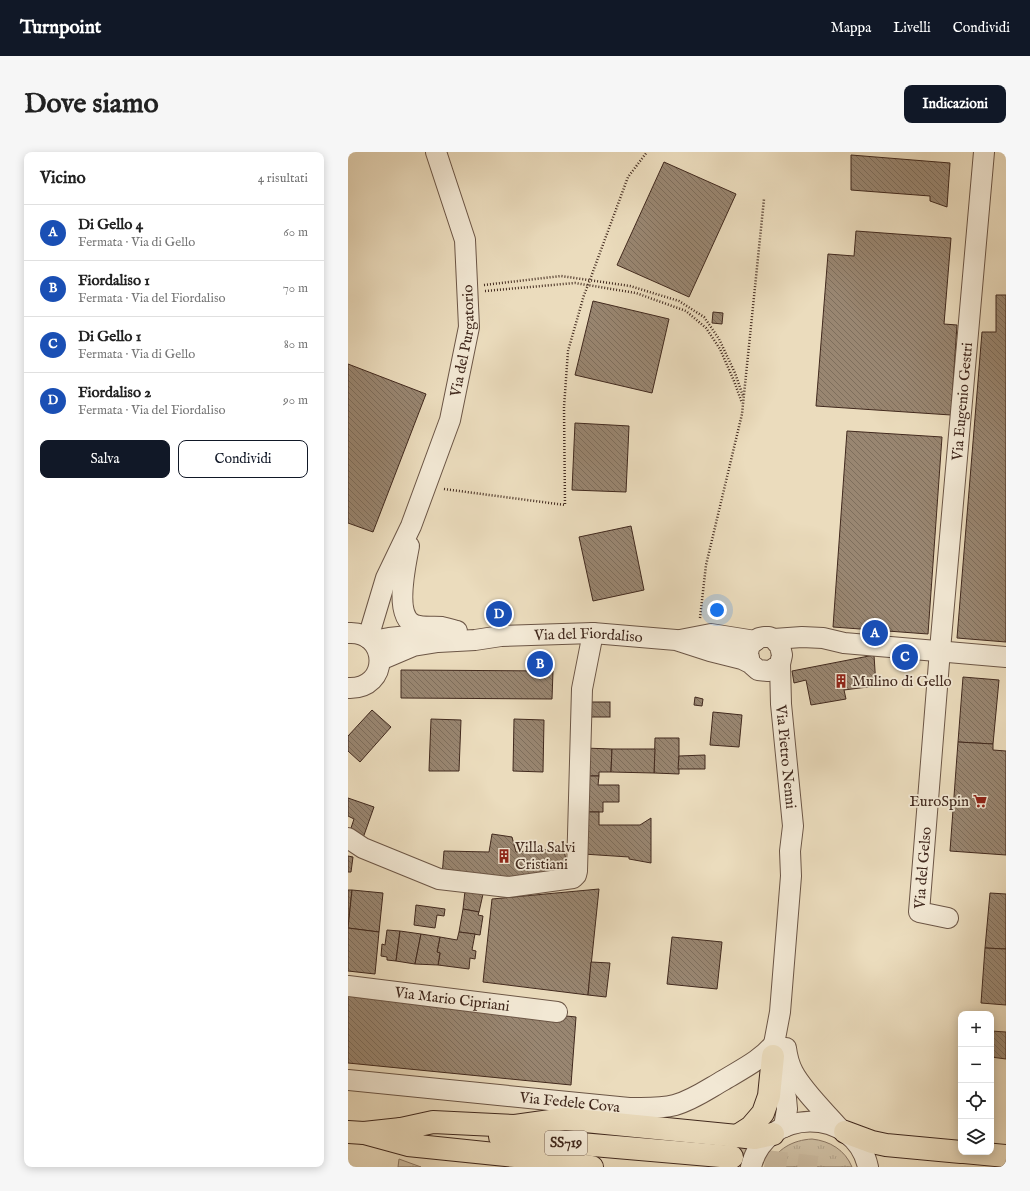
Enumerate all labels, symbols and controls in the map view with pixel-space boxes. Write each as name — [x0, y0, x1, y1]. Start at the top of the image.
text: Turnpoint — [20, 16, 101, 40]
text: Mappa — [831, 19, 871, 37]
text: Livelli — [893, 19, 931, 37]
text: Condividi — [953, 19, 1010, 37]
button: Indicazioni — [904, 85, 1006, 123]
text: Dove siamo — [24, 87, 159, 122]
text: Vicino — [40, 168, 86, 189]
text: 4 risultati — [258, 170, 308, 187]
text: Di Gello 4 — [78, 215, 143, 234]
text: A — [49, 224, 57, 241]
text: 60 m — [283, 224, 308, 241]
text: Fermata · Via di Gello — [78, 234, 195, 251]
text: Fiordaliso 1 — [78, 271, 150, 290]
text: B — [49, 280, 57, 297]
text: 70 m — [283, 280, 308, 297]
street label: Via del Purgatorio — [445, 284, 479, 399]
text: Fermata · Via del Fiordaliso — [78, 290, 225, 307]
text: Di Gello 1 — [78, 327, 141, 346]
text: C — [48, 336, 58, 353]
text: 80 m — [284, 336, 308, 353]
street label: Via Eugenio Gestri — [947, 341, 977, 462]
text: Fermata · Via di Gello — [78, 346, 195, 363]
text: Fiordaliso 2 — [78, 383, 151, 402]
text: D — [48, 392, 58, 409]
text: 90 m — [283, 392, 308, 409]
text: Fermata · Via del Fiordaliso — [78, 402, 225, 419]
button: Salva — [40, 440, 170, 478]
button: Condividi — [178, 440, 308, 478]
pin: D — [486, 599, 512, 629]
your location — [707, 600, 727, 620]
pin: A — [862, 618, 888, 648]
street label: Via del Fiordaliso — [533, 623, 644, 647]
pin: C — [892, 642, 918, 672]
pin: B — [527, 649, 553, 679]
place label: Mulino di Gello — [852, 672, 952, 691]
building icon: Mulino di Gello — [833, 673, 849, 689]
street label: Via Pietro Nenni — [772, 703, 801, 810]
place label: EuroSpin — [909, 792, 969, 811]
supermarket icon: EuroSpin — [972, 793, 988, 809]
street label: Via del Gelso — [910, 826, 935, 910]
place label: Villa Salvi Cristiani — [514, 838, 576, 874]
building icon: Villa Salvi Cristiani — [496, 848, 512, 864]
street label: Via Mario Cipriani — [393, 982, 511, 1016]
map controls — [958, 1011, 994, 1155]
button: + — [958, 1011, 994, 1047]
button: − — [958, 1047, 994, 1083]
button: locate — [958, 1083, 994, 1119]
street label: Via Fedele Cova — [518, 1088, 621, 1117]
button: layers — [958, 1119, 994, 1155]
road number: SS719 — [545, 1131, 587, 1155]

